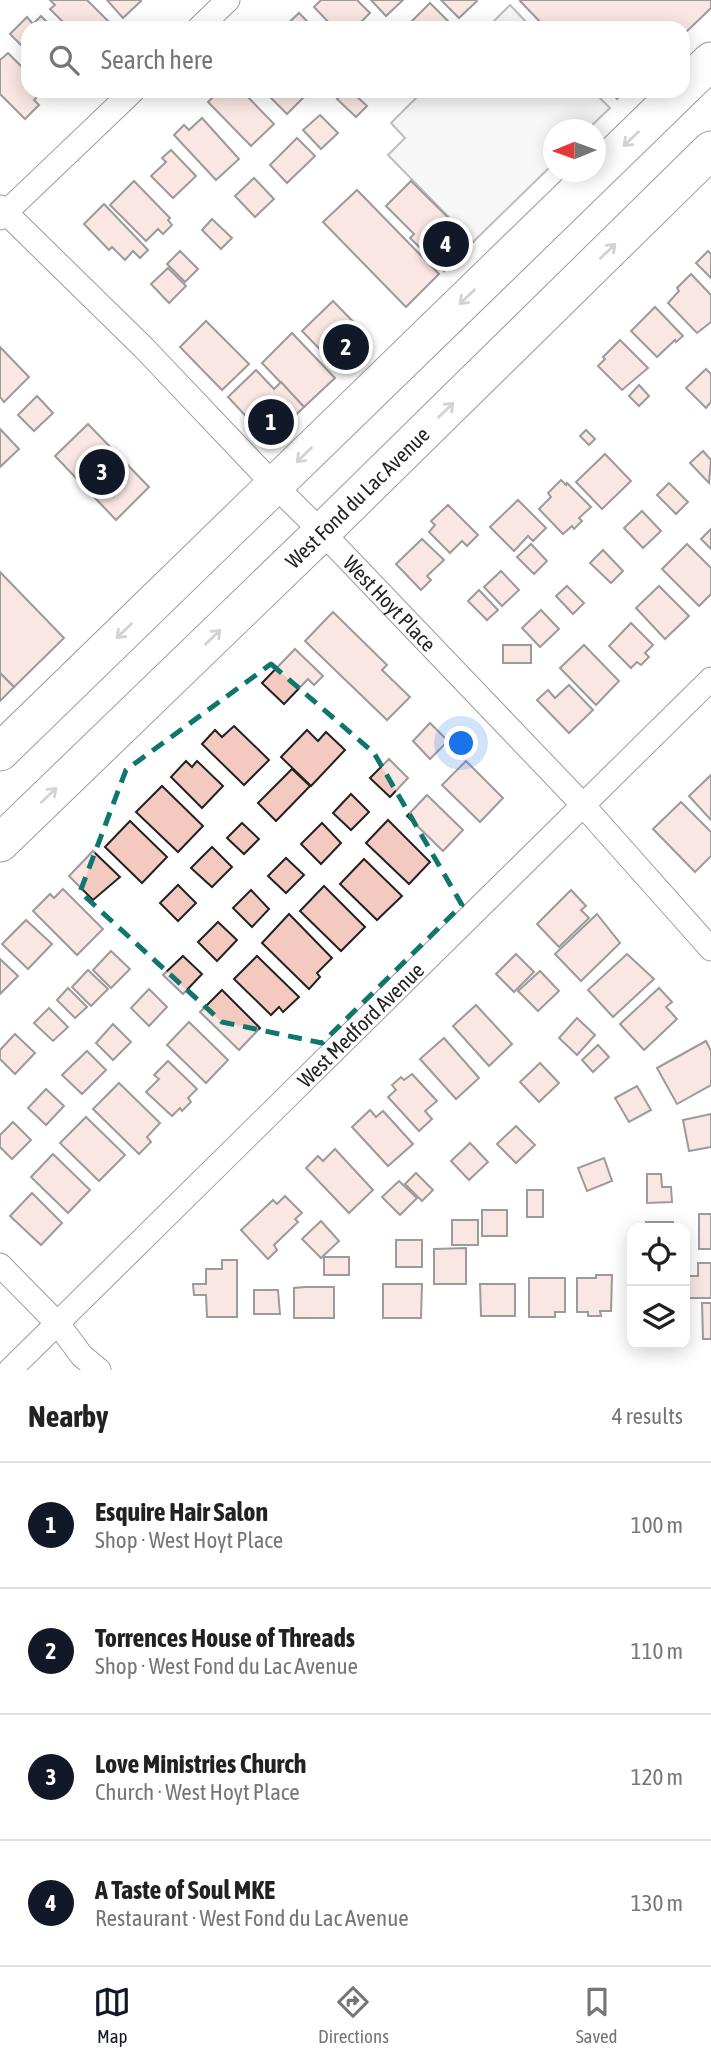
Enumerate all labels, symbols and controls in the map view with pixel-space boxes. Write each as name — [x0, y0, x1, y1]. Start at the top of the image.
search box — [21, 21, 690, 98]
icon: search — [45, 41, 83, 79]
text: Search here — [101, 45, 213, 75]
north arrow — [543, 119, 606, 182]
one-way arrow — [623, 130, 640, 147]
pin: 4 — [423, 218, 469, 270]
one-way arrow — [599, 242, 616, 259]
one-way arrow — [459, 288, 476, 305]
pin: 2 — [323, 321, 369, 373]
pin: 1 — [248, 396, 294, 448]
one-way arrow — [437, 402, 454, 419]
street label: West Fond du Lac Avenue — [280, 422, 434, 573]
pin: 3 — [79, 446, 125, 498]
one-way arrow — [296, 447, 313, 464]
street label: West Hoyt Place — [339, 550, 441, 656]
one-way arrow — [116, 623, 133, 640]
one-way arrow — [204, 629, 221, 646]
your location — [444, 726, 478, 760]
one-way arrow — [40, 787, 57, 804]
street label: West Medford Avenue — [293, 957, 428, 1092]
map controls — [627, 1223, 690, 1349]
button: locate — [627, 1223, 690, 1286]
button: layers — [627, 1286, 690, 1349]
text: Nearby — [28, 1399, 108, 1433]
text: 4 results — [612, 1403, 683, 1429]
text: Esquire Hair Salon — [95, 1497, 268, 1527]
text: 1 — [46, 1512, 56, 1538]
text: 100 m — [631, 1512, 683, 1538]
text: Shop · West Hoyt Place — [95, 1527, 283, 1553]
text: Torrences House of Threads — [95, 1623, 355, 1653]
text: 2 — [46, 1638, 56, 1664]
text: 110 m — [631, 1638, 683, 1664]
text: Shop · West Fond du Lac Avenue — [95, 1653, 358, 1679]
text: Love Ministries Church — [95, 1749, 306, 1779]
text: 3 — [46, 1764, 56, 1790]
text: 120 m — [631, 1764, 683, 1790]
text: Church · West Hoyt Place — [95, 1779, 300, 1805]
text: A Taste of Soul MKE — [95, 1875, 275, 1905]
text: 4 — [46, 1890, 56, 1916]
text: 130 m — [631, 1890, 683, 1916]
text: Restaurant · West Fond du Lac Avenue — [95, 1905, 409, 1931]
tab: Map — [93, 1983, 131, 2047]
tab: Directions — [318, 1983, 389, 2047]
tab: Saved — [576, 1983, 618, 2047]

